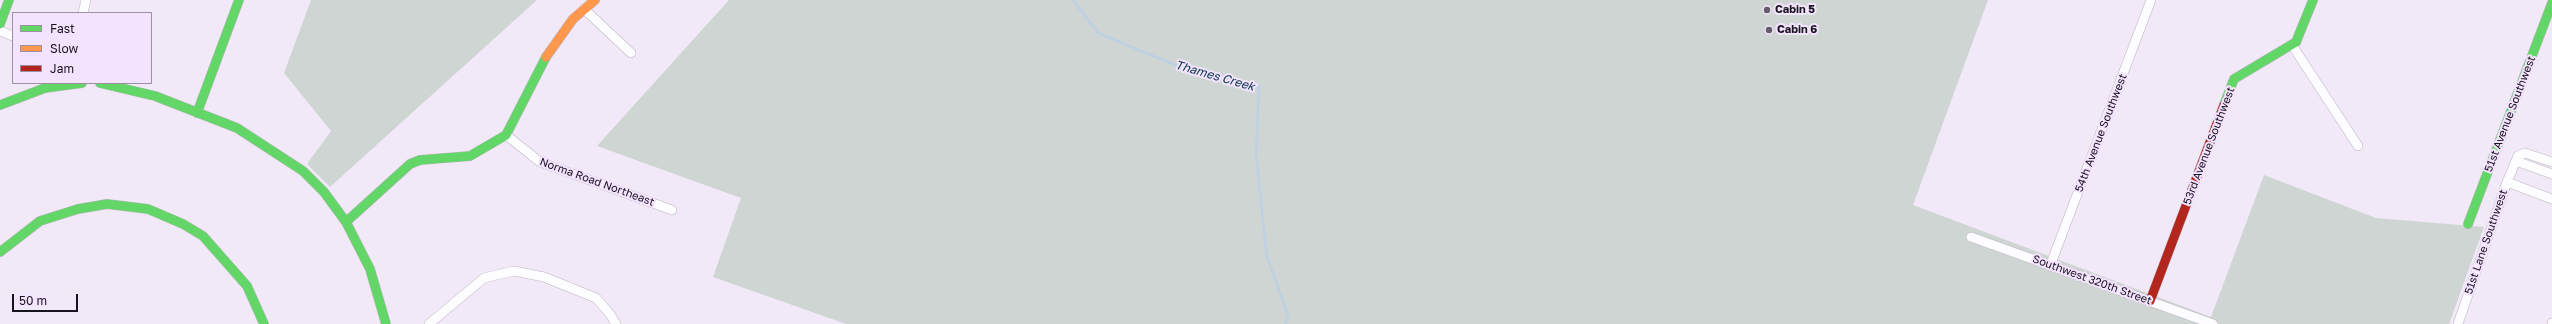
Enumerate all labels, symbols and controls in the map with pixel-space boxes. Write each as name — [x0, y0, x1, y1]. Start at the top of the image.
place label: Cabin 5 — [1775, 3, 1815, 17]
marker: Cabin 5 — [1762, 5, 1772, 15]
legend — [12, 12, 152, 84]
text: Fast — [50, 21, 75, 36]
place label: Cabin 6 — [1777, 23, 1817, 37]
marker: Cabin 6 — [1764, 25, 1774, 35]
text: Slow — [50, 41, 78, 56]
street label: 51st Avenue Southwest — [2482, 54, 2538, 174]
water label: Thames Creek — [1174, 58, 1256, 94]
text: Jam — [50, 61, 74, 76]
street label: 54th Avenue Southwest — [2072, 72, 2130, 194]
street label: 53rd Avenue Southwest — [2180, 85, 2238, 207]
street label: Norma Road Northeast — [538, 155, 656, 209]
street label: 51st Lane Southwest — [2462, 188, 2510, 296]
street label: Southwest 320th Street — [2031, 252, 2153, 308]
scale bar — [14, 286, 80, 312]
text: 50 m — [19, 293, 47, 308]

